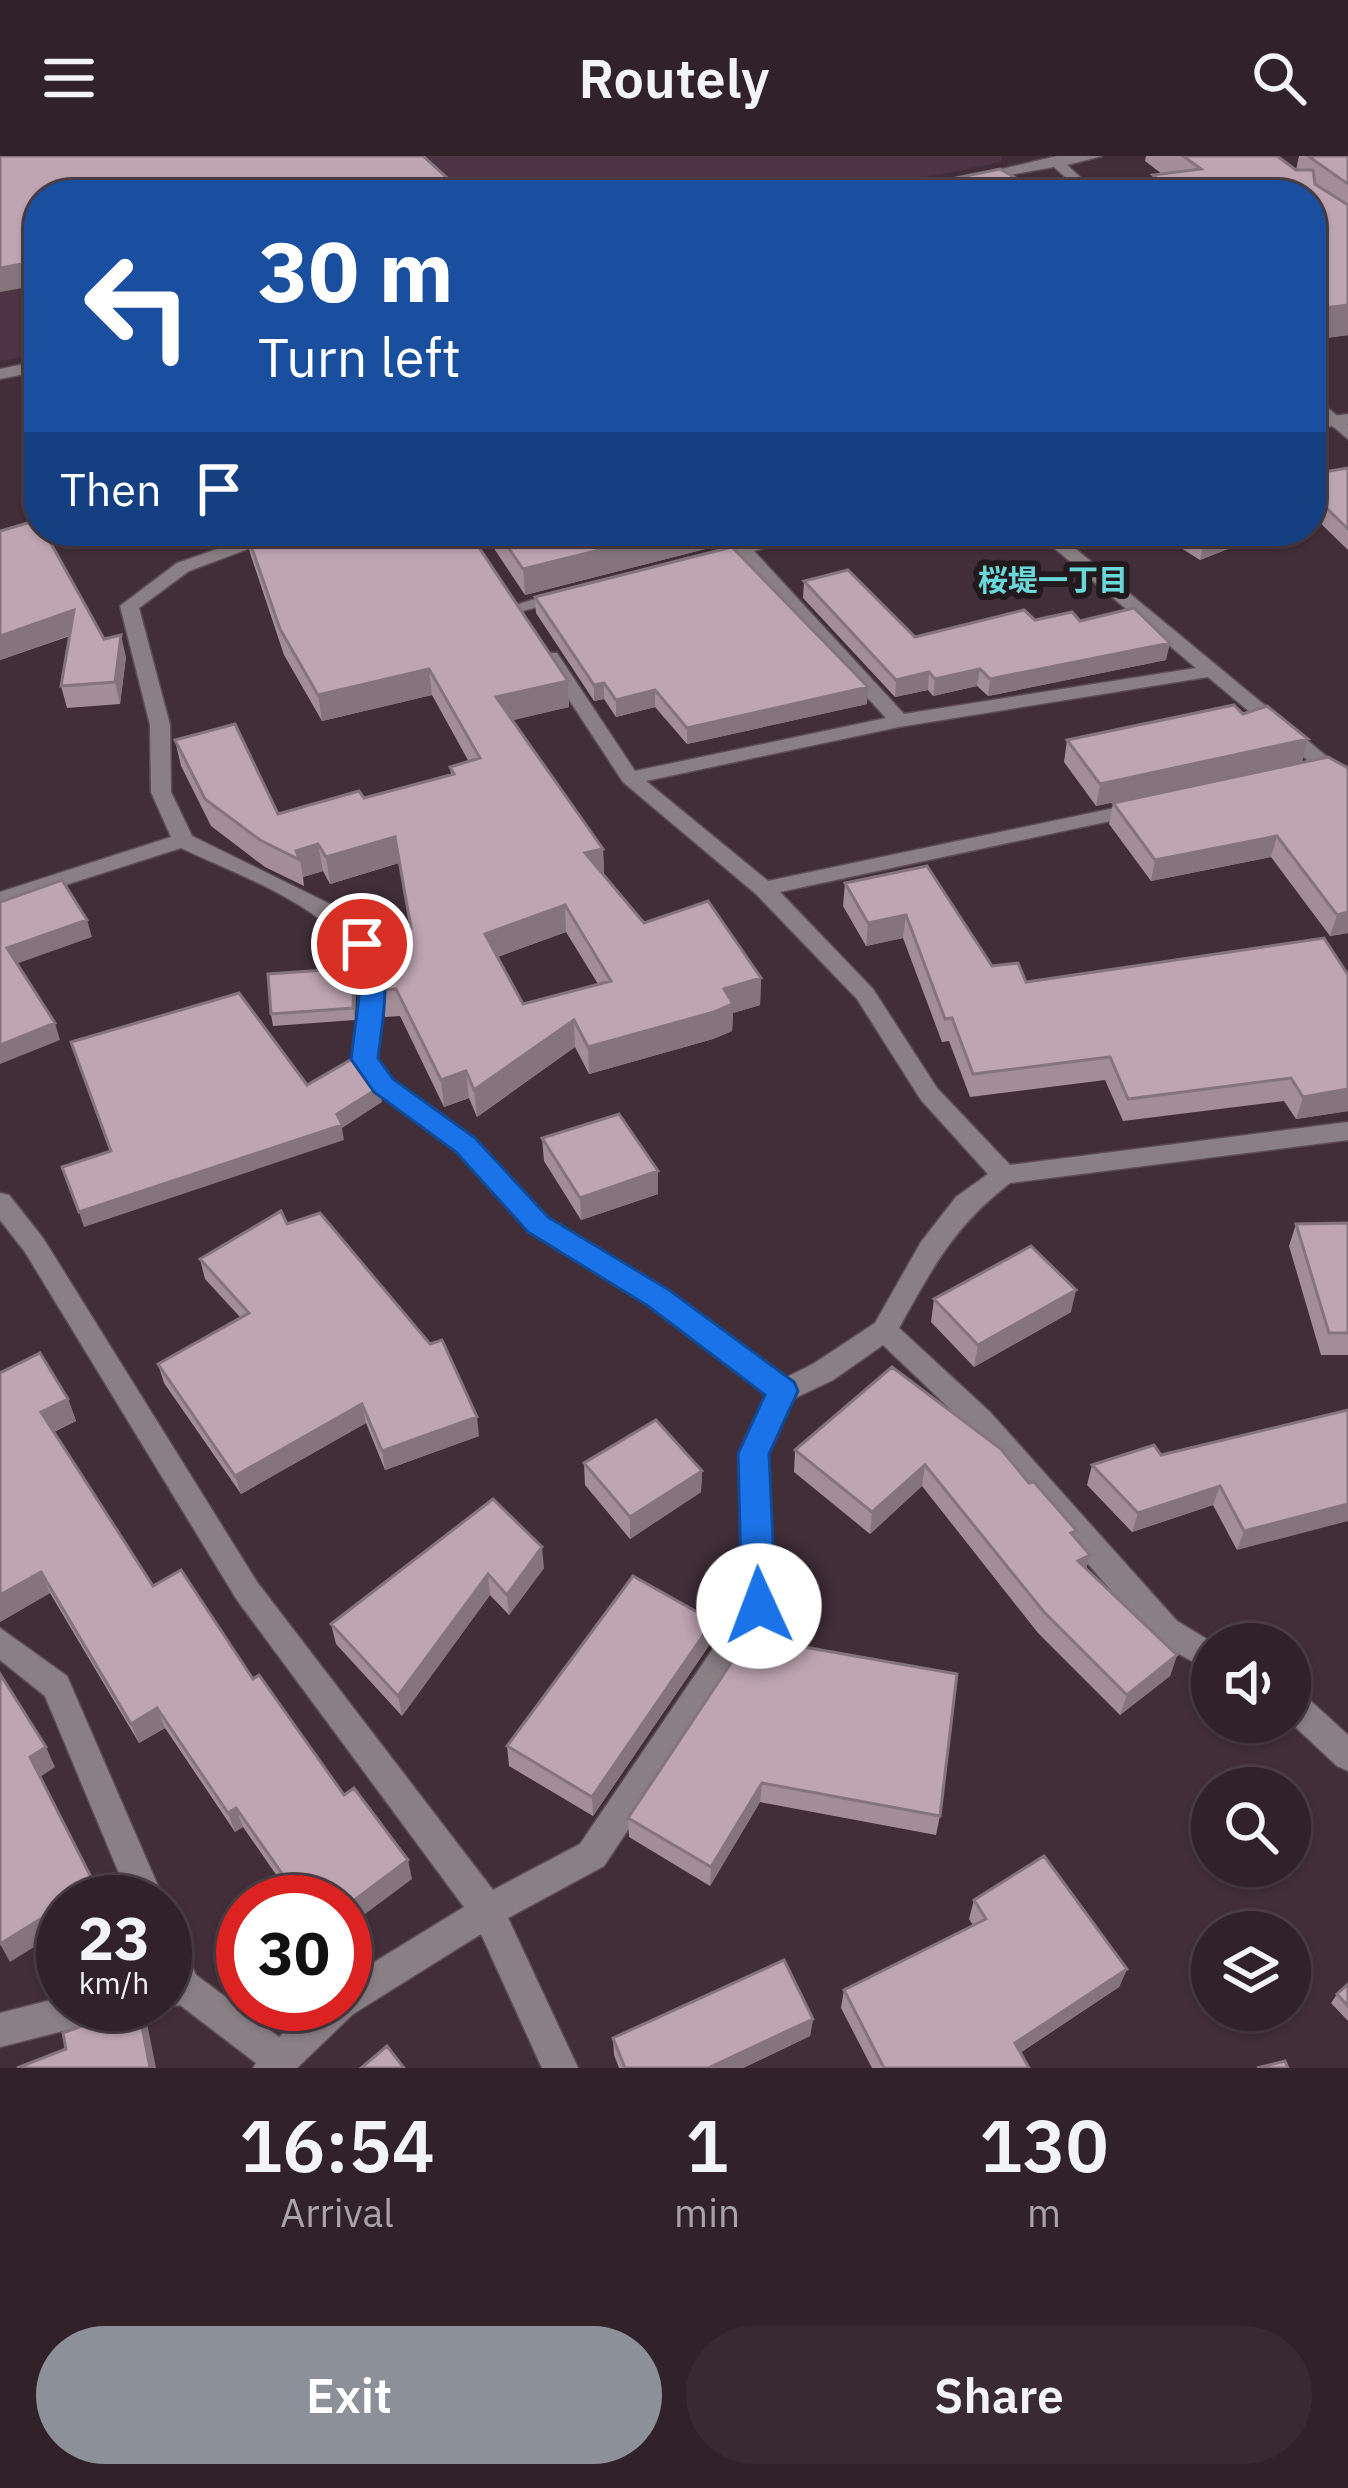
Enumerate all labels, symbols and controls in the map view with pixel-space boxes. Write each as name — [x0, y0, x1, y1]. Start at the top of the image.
text: Routely — [578, 43, 770, 113]
icon: menu — [36, 45, 102, 111]
icon: search — [1246, 45, 1312, 111]
text: 30 m — [258, 216, 454, 325]
icon: left — [60, 228, 216, 384]
text: Turn left — [258, 322, 461, 392]
icon: arrive — [186, 456, 252, 522]
text: Then — [60, 460, 162, 518]
district label: 桜堤一丁目 — [978, 560, 1128, 599]
pin — [311, 893, 413, 995]
icon: arrive — [329, 911, 395, 977]
position arrow — [696, 1543, 822, 1669]
map controls — [1191, 1623, 1311, 2031]
button: sound — [1191, 1623, 1311, 1743]
button: search — [1191, 1767, 1311, 1887]
speed limit sign: 30 — [216, 1875, 372, 2031]
text: 23 — [78, 1898, 150, 1977]
button: layers — [1191, 1911, 1311, 2031]
text: km/h — [79, 1963, 149, 2002]
text: 16:54 — [239, 2098, 435, 2192]
text: 1 — [685, 2098, 729, 2192]
text: 130 — [979, 2098, 1109, 2192]
text: Arrival — [280, 2187, 394, 2238]
text: min — [674, 2187, 740, 2238]
text: m — [1027, 2187, 1061, 2238]
button: Exit — [36, 2326, 662, 2464]
button: Share — [686, 2326, 1312, 2464]

